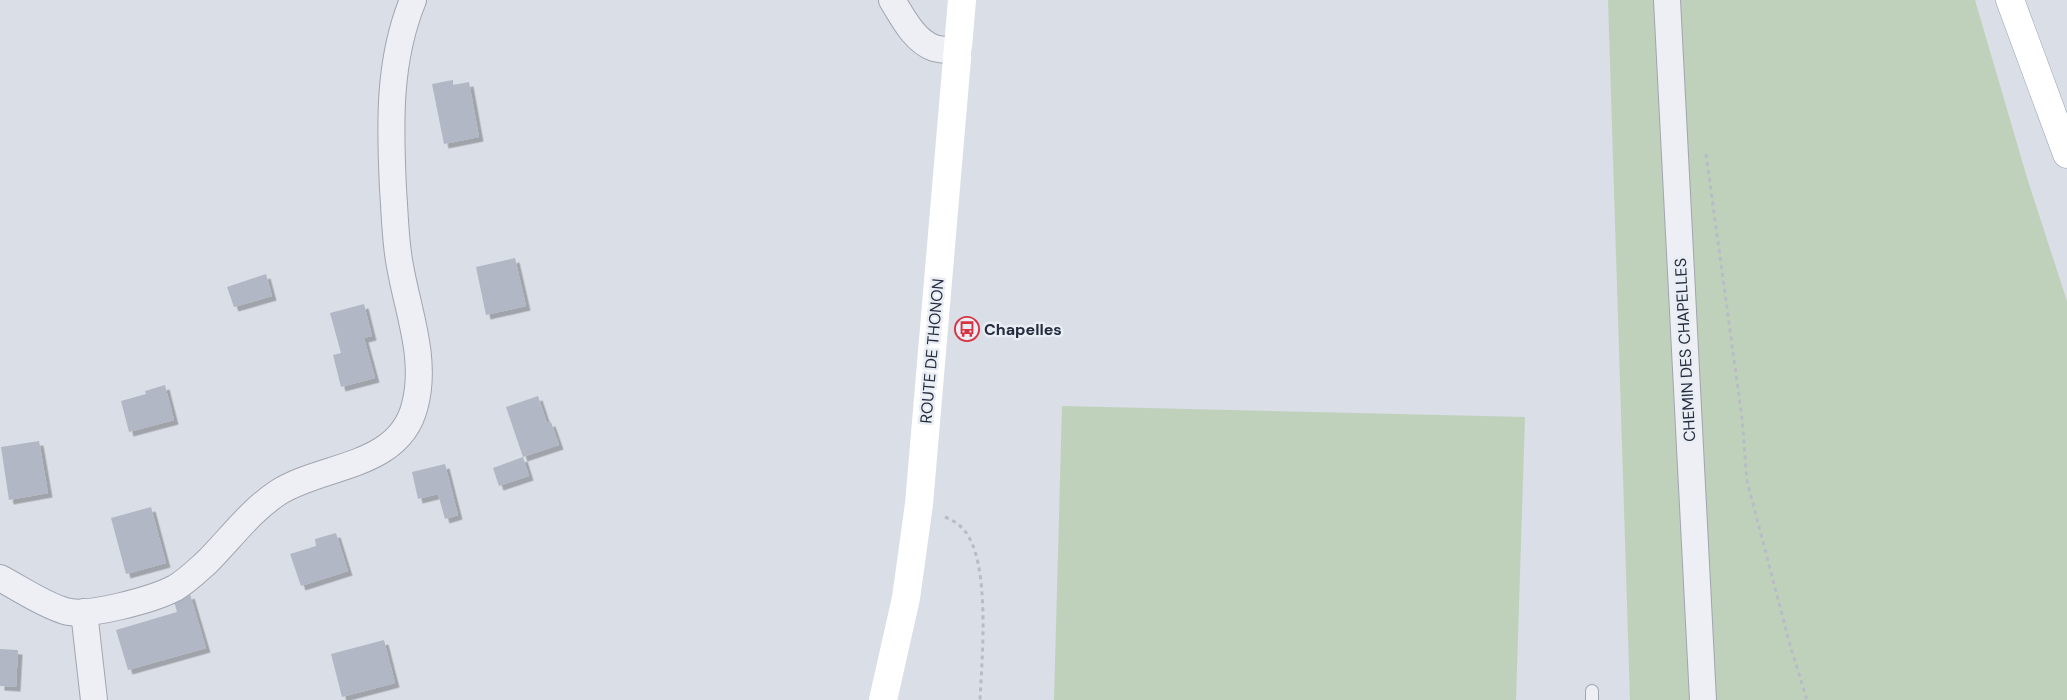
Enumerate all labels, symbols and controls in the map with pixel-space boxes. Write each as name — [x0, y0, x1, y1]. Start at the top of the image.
street label: CHEMIN DES CHAPELLES — [1670, 258, 1700, 442]
street label: ROUTE DE THONON — [915, 278, 949, 424]
bus stop icon: Chapelles — [954, 316, 980, 342]
place label: Chapelles — [984, 319, 1062, 340]

